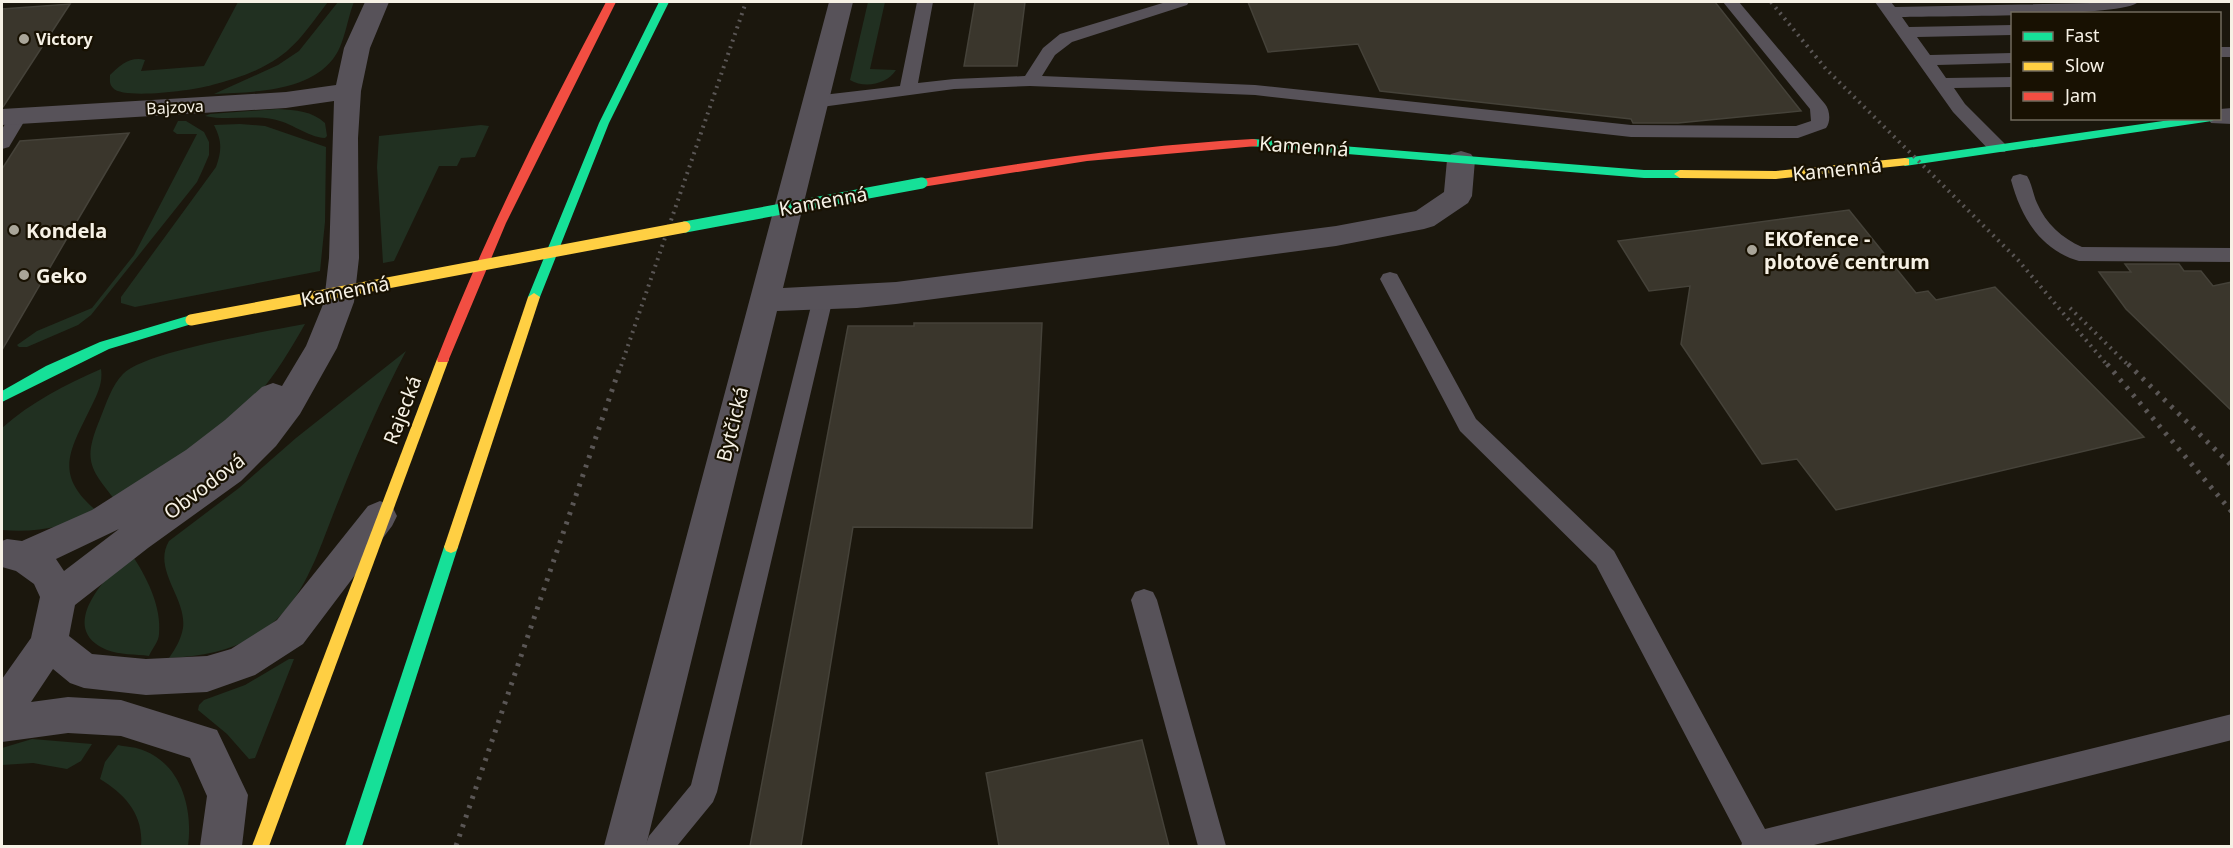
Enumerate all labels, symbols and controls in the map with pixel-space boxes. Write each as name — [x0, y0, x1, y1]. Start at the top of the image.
legend — [2011, 12, 2221, 120]
text: Fast — [2065, 23, 2100, 47]
place label: Victory — [36, 28, 94, 50]
marker: Victory — [17, 32, 31, 46]
text: Slow — [2065, 53, 2104, 77]
text: Jam — [2063, 83, 2097, 107]
street label: Bajzova — [146, 95, 204, 119]
street label: Kamenná — [1258, 129, 1350, 163]
street label: Kamenná — [1791, 151, 1883, 187]
street label: Kamenná — [777, 180, 869, 222]
place label: Kondela — [26, 217, 107, 244]
marker: Kondela — [7, 223, 21, 237]
place label: EKOfence - plotové centrum — [1764, 225, 1930, 275]
marker: EKOfence - plotové centrum — [1745, 243, 1759, 257]
place label: Geko — [36, 262, 87, 289]
marker: Geko — [17, 268, 31, 282]
street label: Kamenná — [298, 269, 392, 313]
street label: Rajecká — [377, 372, 427, 448]
street label: Bytčická — [710, 384, 754, 464]
street label: Obvodová — [158, 447, 250, 525]

